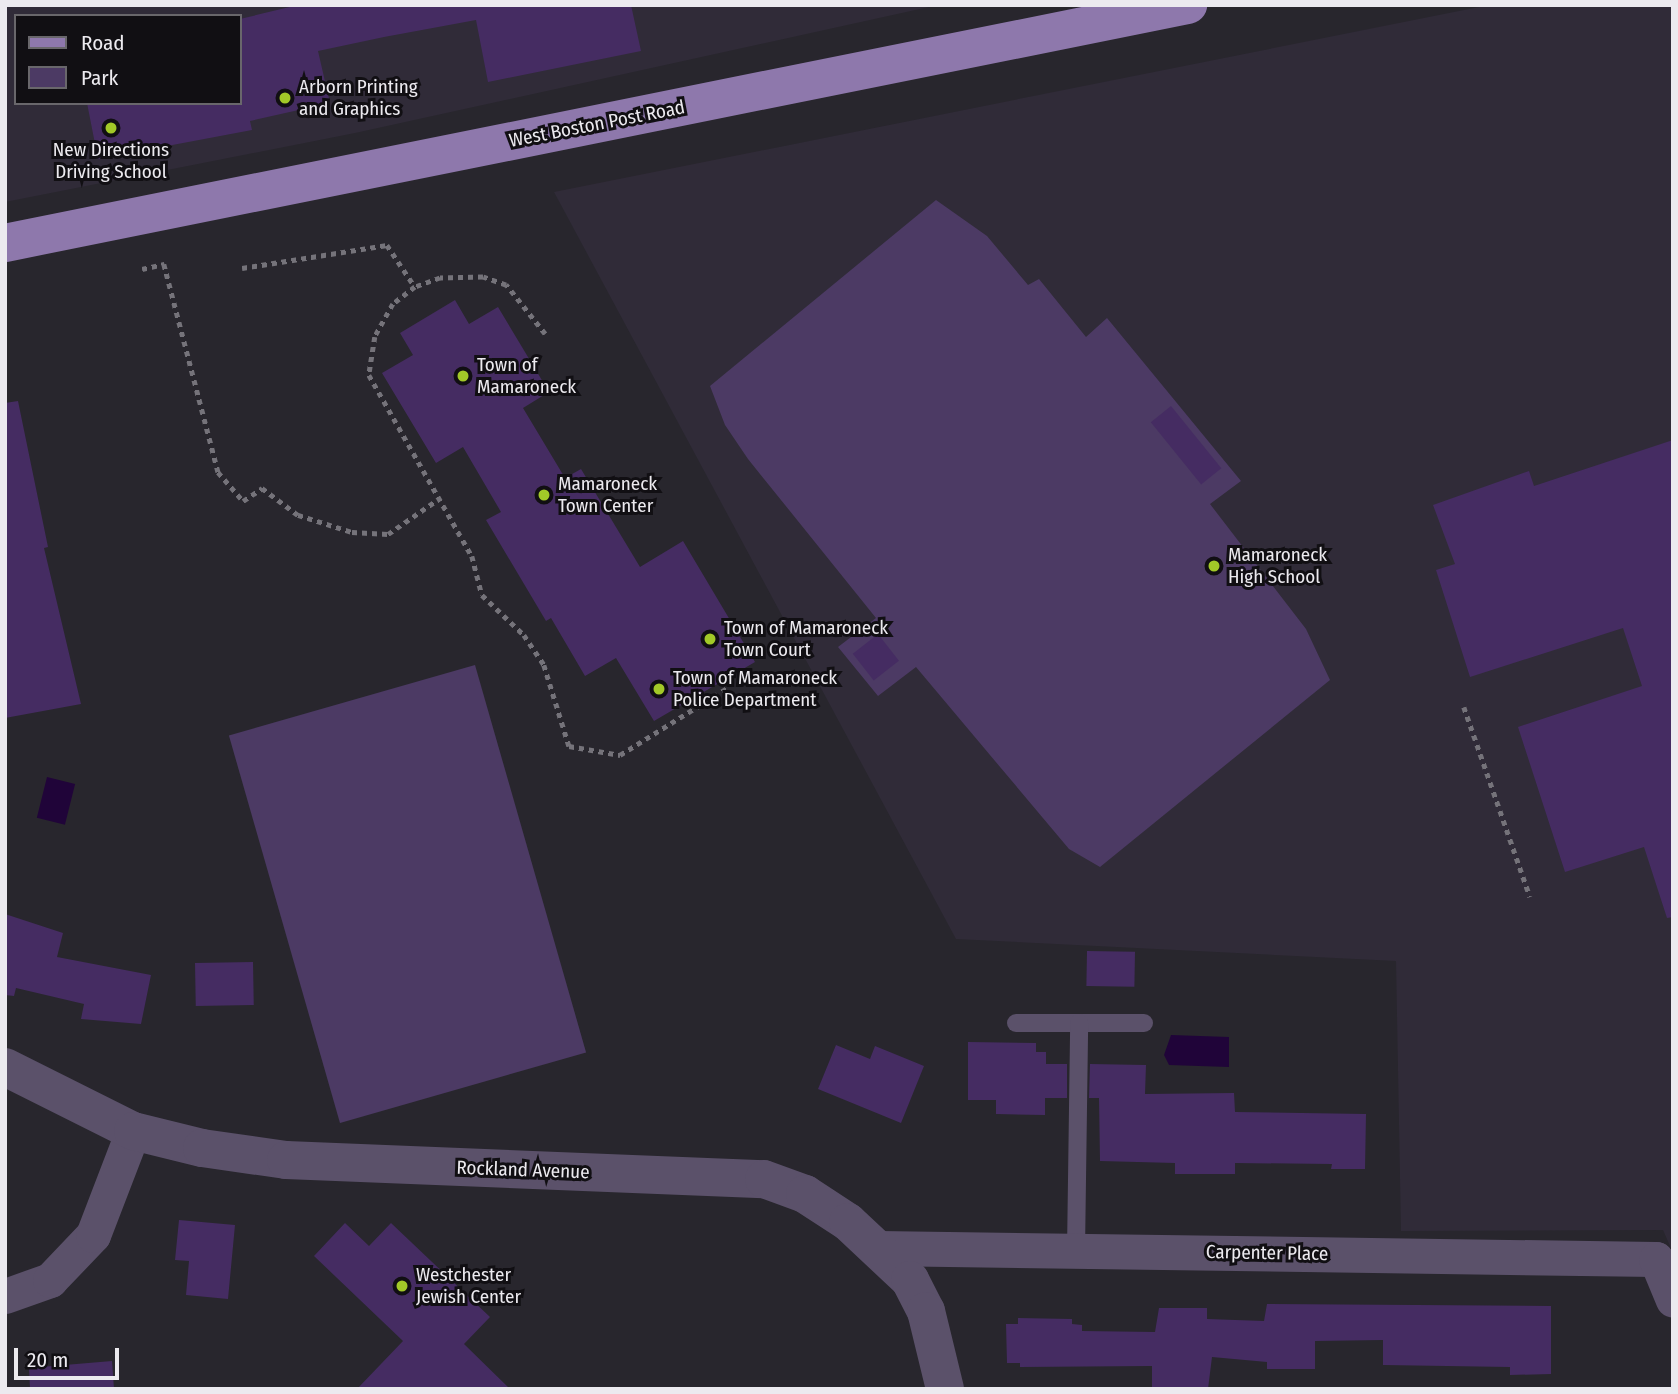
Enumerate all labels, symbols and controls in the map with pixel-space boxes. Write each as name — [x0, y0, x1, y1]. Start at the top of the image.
legend — [14, 14, 242, 105]
text: Road — [81, 30, 125, 56]
text: Park — [81, 65, 118, 91]
place label: Arborn Printing and Graphics — [299, 76, 418, 120]
marker: Arborn Printing and Graphics — [277, 90, 293, 106]
street label: West Boston Post Road — [507, 96, 687, 152]
marker: New Directions Driving School — [103, 120, 119, 136]
place label: New Directions Driving School — [53, 139, 169, 183]
place label: Town of Mamaroneck — [477, 354, 576, 398]
marker: Town of Mamaroneck — [455, 368, 471, 384]
place label: Mamaroneck Town Center — [558, 473, 657, 517]
marker: Mamaroneck Town Center — [536, 487, 552, 503]
place label: Mamaroneck High School — [1228, 544, 1327, 588]
marker: Mamaroneck High School — [1206, 558, 1222, 574]
place label: Town of Mamaroneck Town Court — [724, 617, 888, 661]
marker: Town of Mamaroneck Town Court — [702, 631, 718, 647]
place label: Town of Mamaroneck Police Department — [673, 667, 837, 711]
marker: Town of Mamaroneck Police Department — [651, 681, 667, 697]
street label: Rockland Avenue — [456, 1156, 590, 1184]
street label: Carpenter Place — [1206, 1241, 1328, 1265]
place label: Westchester Jewish Center — [416, 1264, 521, 1308]
marker: Westchester Jewish Center — [394, 1278, 410, 1294]
scale bar — [18, 1334, 122, 1378]
text: 20 m — [27, 1347, 68, 1373]

